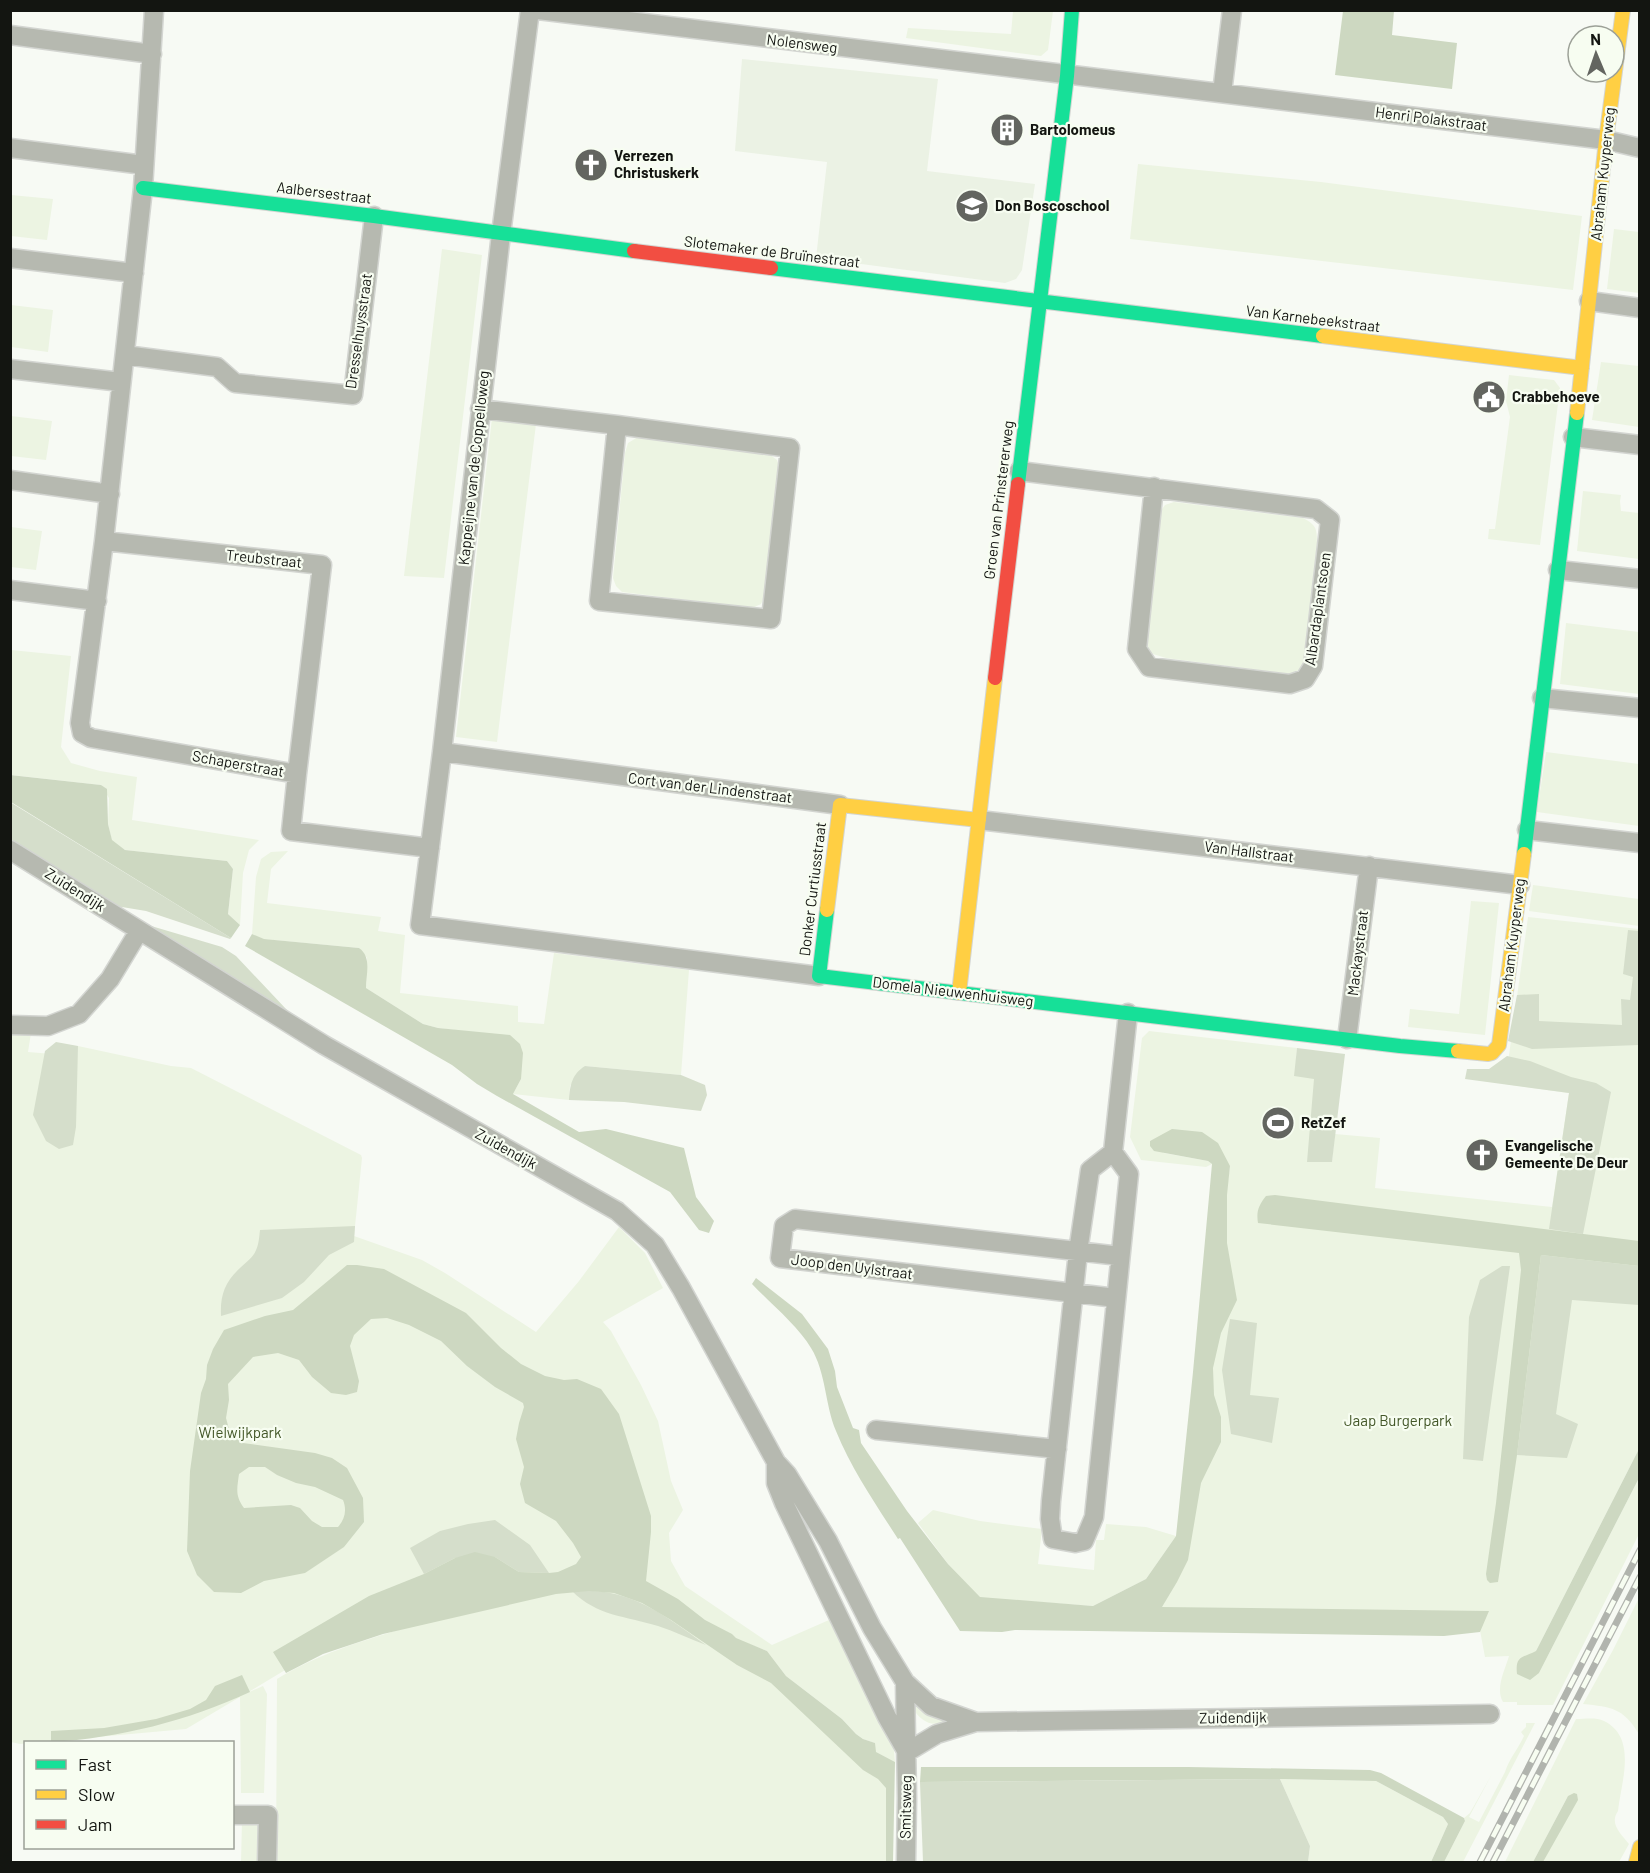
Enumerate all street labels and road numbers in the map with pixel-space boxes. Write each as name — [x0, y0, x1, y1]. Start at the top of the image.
street label: Nolensweg — [766, 30, 839, 56]
street label: Henri Polakstraat — [1374, 102, 1488, 134]
street label: Abraham Kuyperweg — [1586, 106, 1618, 242]
street label: Aalbersestraat — [276, 177, 373, 207]
street label: Slotemaker de Bruïnestraat — [683, 231, 861, 271]
street label: Dresselhuysstraat — [341, 272, 375, 390]
street label: Van Karnebeekstraat — [1245, 301, 1381, 335]
street label: Kappeijne van de Coppelloweg — [454, 370, 492, 566]
street label: Groen van Prinstererweg — [979, 419, 1017, 580]
street label: Treubstraat — [225, 545, 303, 571]
street label: Albardaplantsoen — [1300, 551, 1334, 667]
street label: Schaperstraat — [191, 746, 285, 780]
street label: Cort van der Lindenstraat — [627, 768, 793, 806]
street label: Donker Curtiusstraat — [795, 821, 829, 957]
street label: Van Hallstraat — [1203, 837, 1295, 865]
street label: Zuidendijk — [42, 864, 109, 915]
street label: Abraham Kuyperweg — [1494, 877, 1528, 1013]
street label: Mackaystraat — [1343, 909, 1371, 997]
street label: Domela Nieuwenhuisweg — [872, 972, 1034, 1010]
street label: Zuidendijk — [473, 1124, 541, 1173]
street label: Joop den Uylstraat — [790, 1250, 914, 1282]
street label: Zuidendijk — [1199, 1707, 1267, 1727]
street label: Smitsweg — [895, 1775, 915, 1839]

